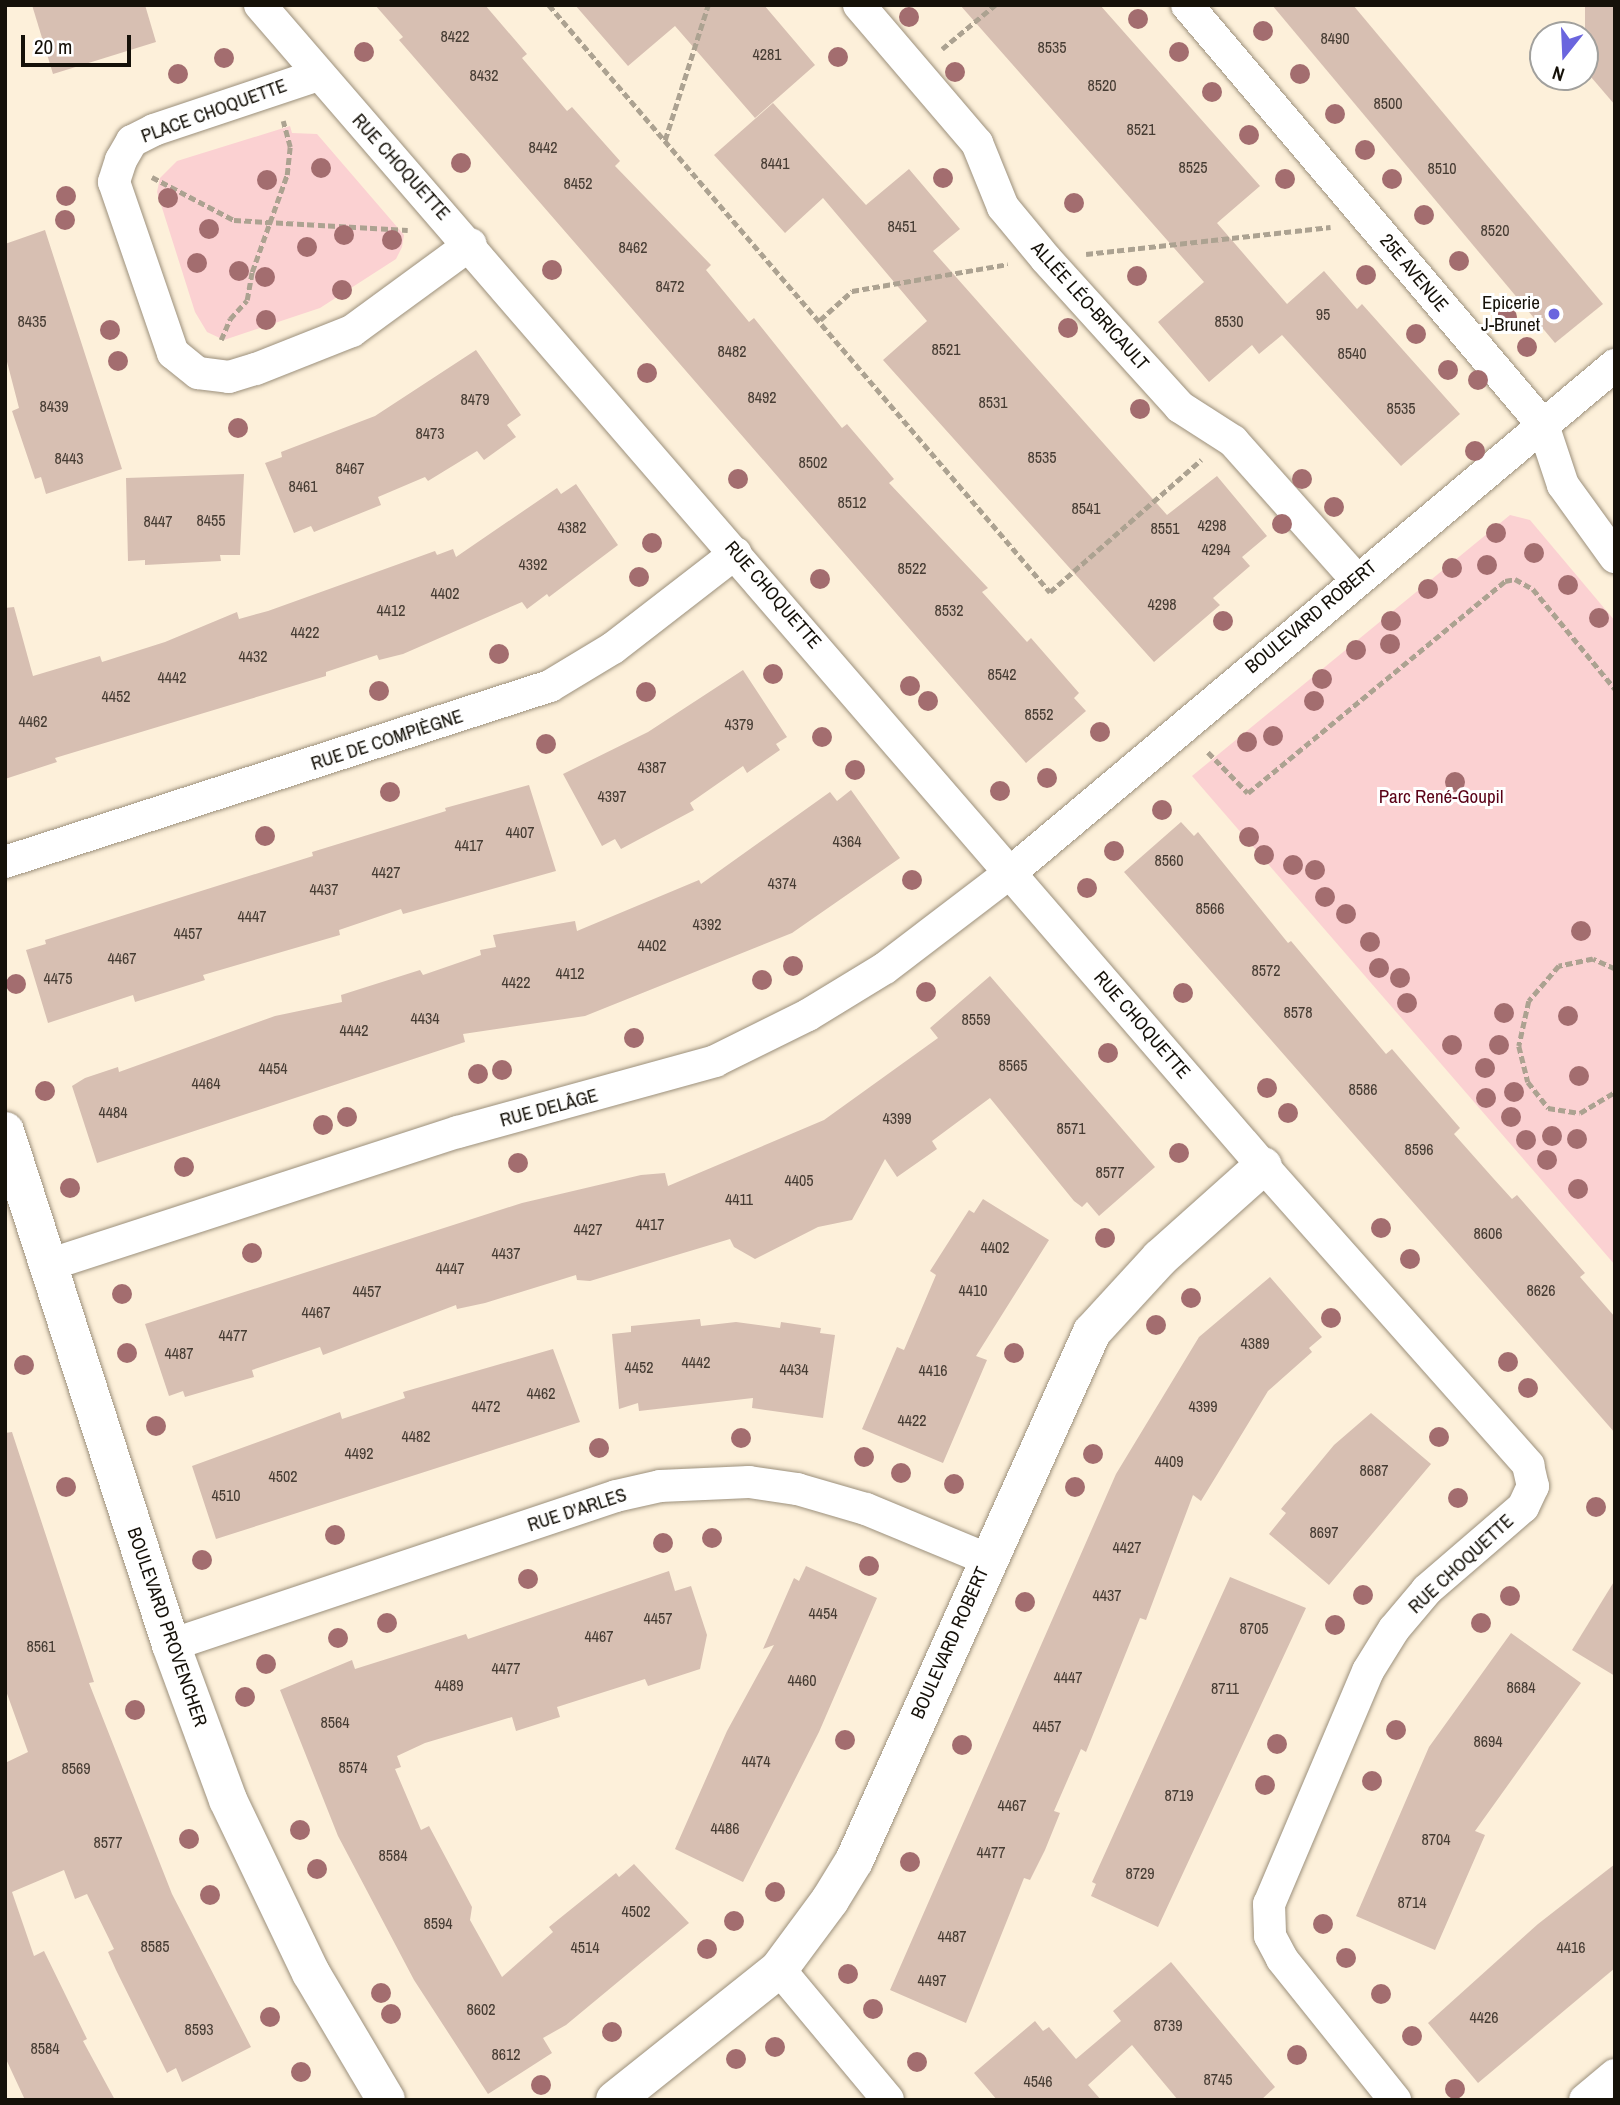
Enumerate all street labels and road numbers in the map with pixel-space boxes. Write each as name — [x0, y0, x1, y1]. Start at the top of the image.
street label: PLACE CHOQUETTE — [138, 74, 290, 148]
street label: RUE CHOQUETTE — [347, 109, 455, 225]
street label: 25E AVENUE — [1375, 229, 1453, 317]
street label: ALLÉE LÉO-BRICAULT — [1026, 237, 1154, 375]
street label: RUE CHOQUETTE — [720, 537, 826, 653]
street label: BOULEVARD ROBERT — [1241, 556, 1381, 678]
street label: RUE DE COMPIÈGNE — [308, 705, 466, 775]
street label: RUE CHOQUETTE — [1089, 967, 1195, 1083]
street label: RUE DELÂGE — [498, 1084, 600, 1132]
street label: RUE D'ARLES — [525, 1483, 629, 1537]
street label: RUE CHOQUETTE — [1404, 1510, 1518, 1618]
street label: BOULEVARD PROVENCHER — [122, 1524, 212, 1730]
street label: BOULEVARD ROBERT — [906, 1563, 994, 1723]

